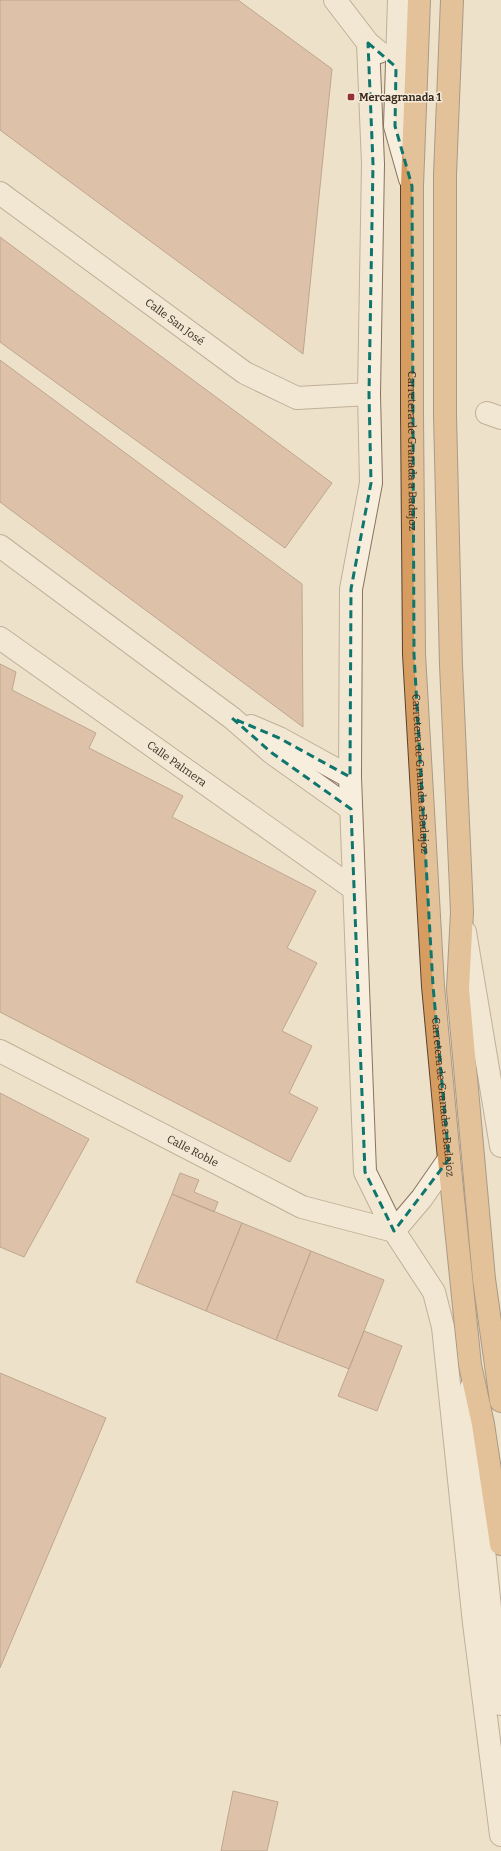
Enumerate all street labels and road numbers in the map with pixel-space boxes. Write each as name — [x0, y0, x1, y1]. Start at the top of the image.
street label: Calle San José — [143, 295, 207, 347]
street label: Carretera de Granada a Badajoz — [406, 371, 419, 531]
street label: Carretera de Granada a Badajoz — [410, 693, 432, 854]
street label: Calle Palmera — [145, 738, 209, 789]
street label: Carretera de Granada a Badajoz — [429, 1017, 457, 1177]
street label: Calle Roble — [165, 1132, 221, 1169]

